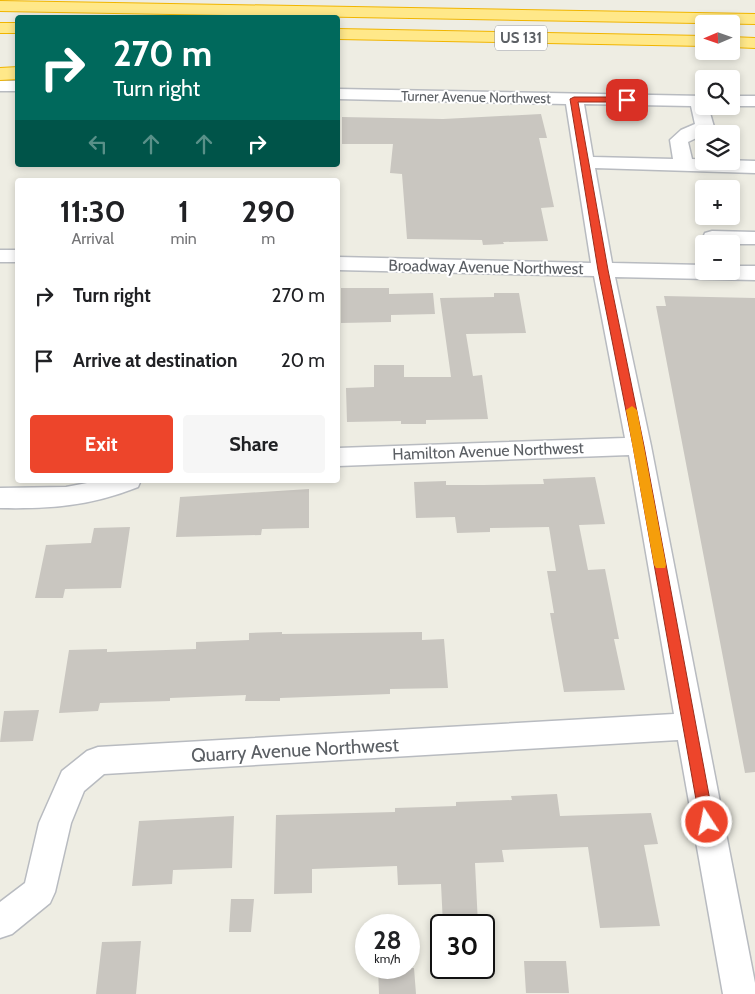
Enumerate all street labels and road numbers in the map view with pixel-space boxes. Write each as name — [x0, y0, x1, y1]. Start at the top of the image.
road number: US 131 — [495, 26, 547, 50]
street label: Turner Avenue Northwest — [401, 87, 551, 107]
street label: Broadway Avenue Northwest — [388, 256, 584, 278]
street label: Hamilton Avenue Northwest — [392, 438, 585, 464]
street label: Quarry Avenue Northwest — [191, 733, 400, 767]

